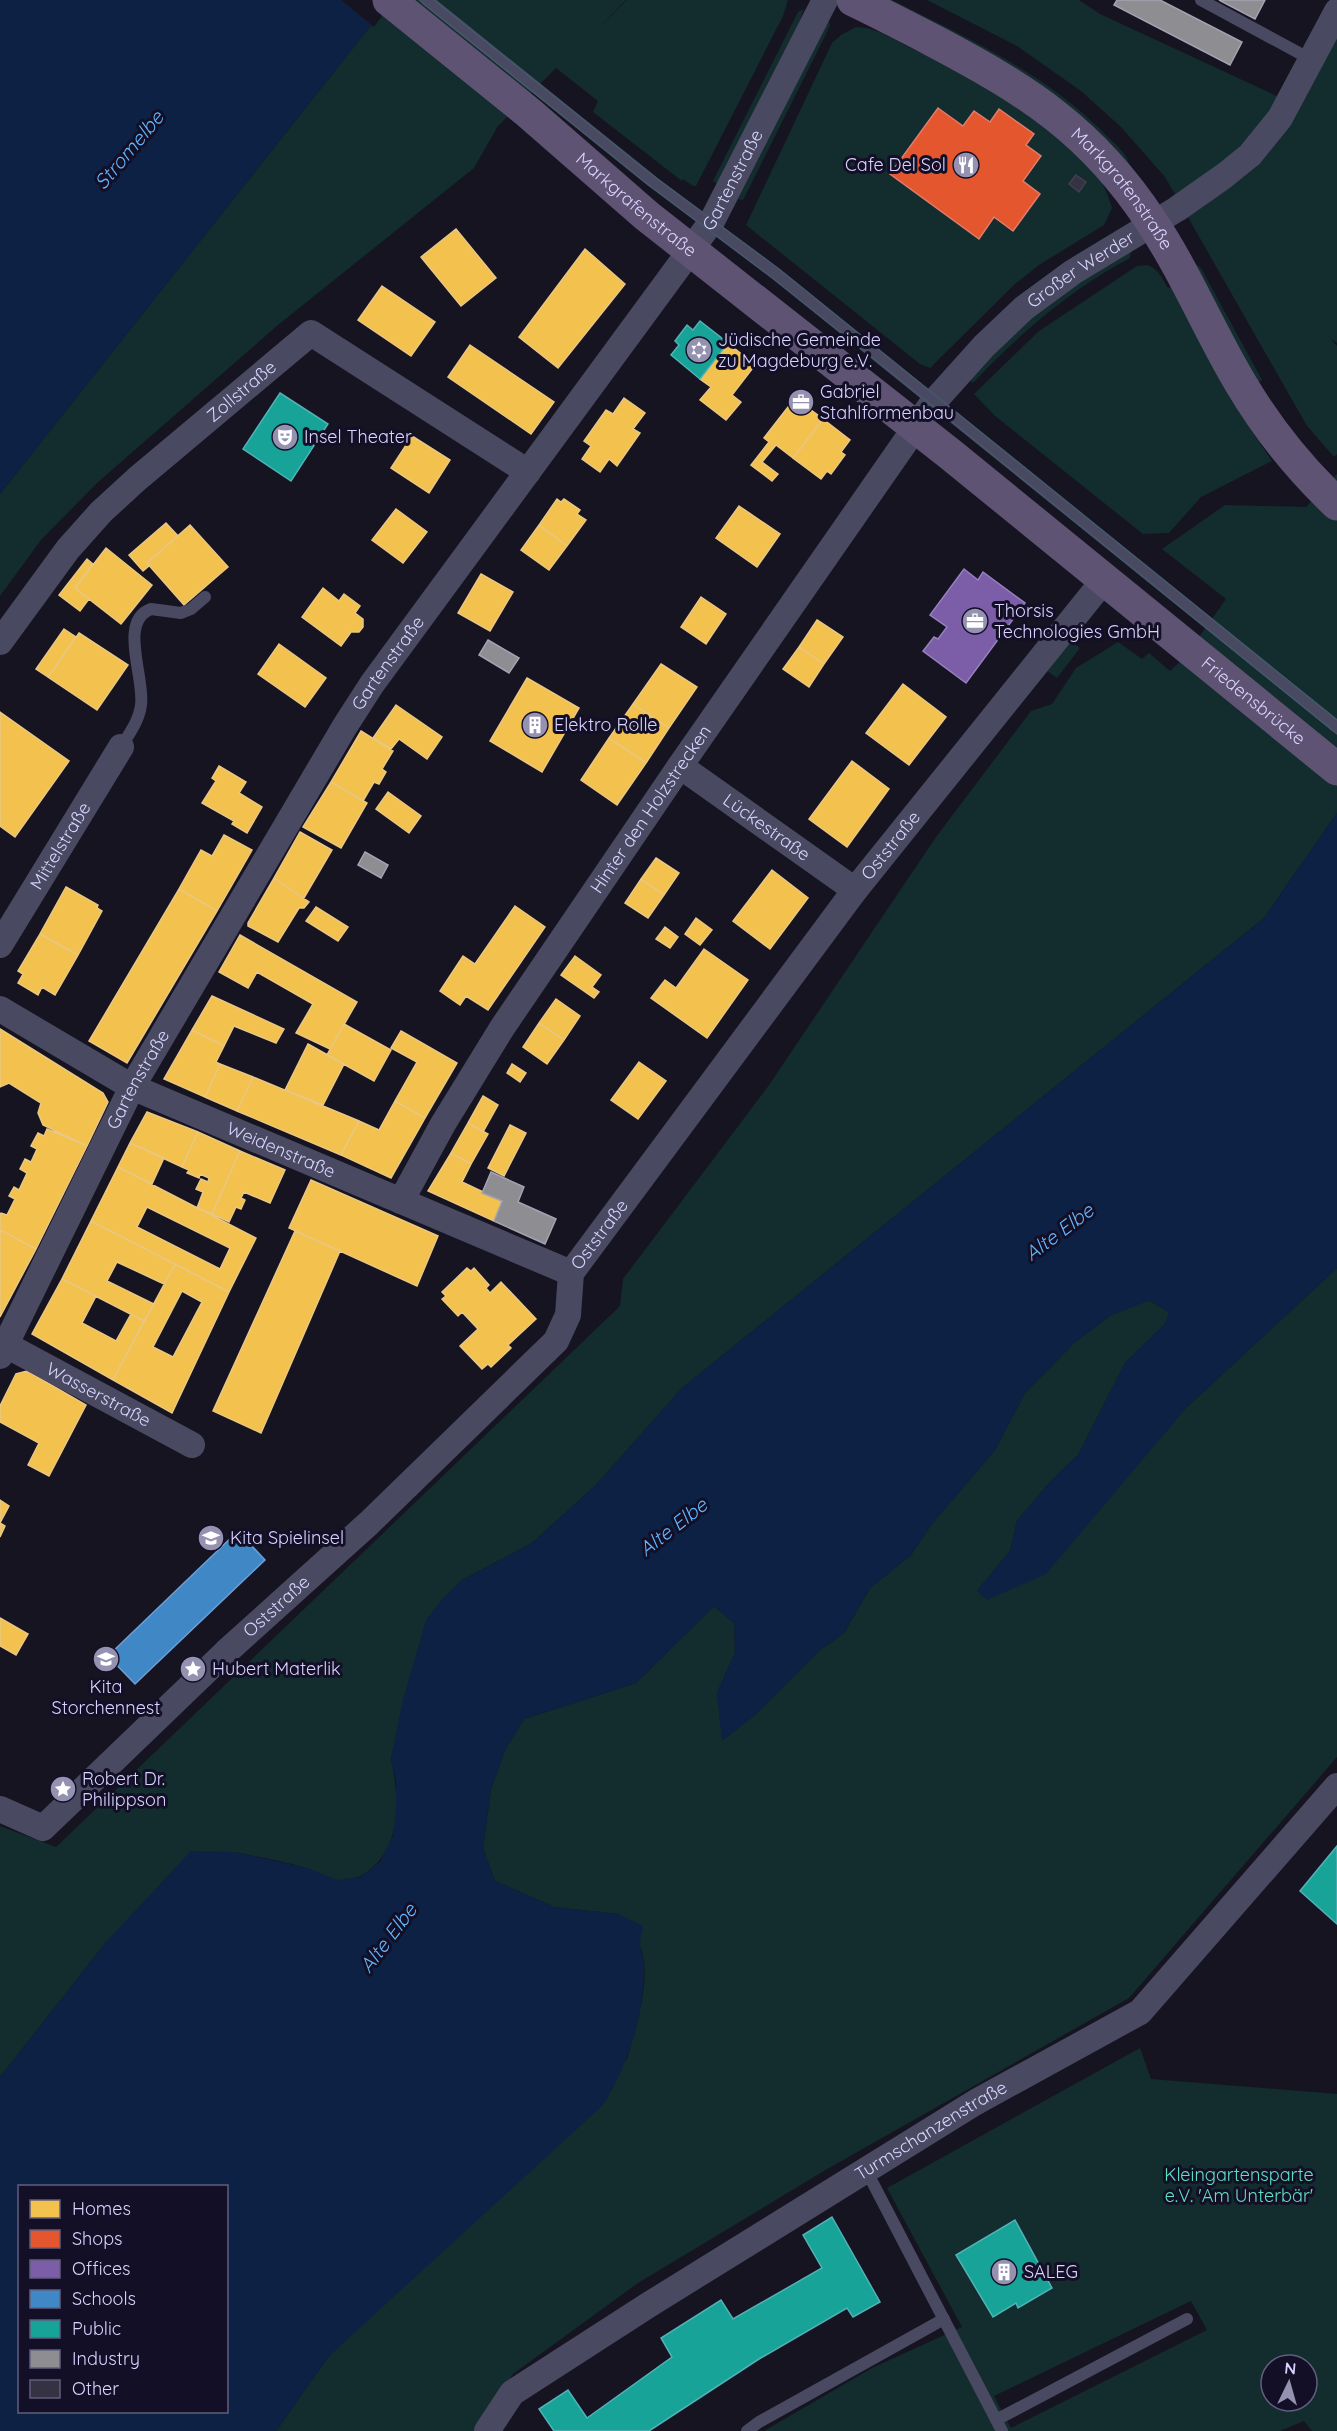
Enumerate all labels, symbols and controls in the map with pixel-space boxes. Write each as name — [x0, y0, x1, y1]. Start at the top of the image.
water label: Stromelbe — [89, 105, 169, 194]
street label: Markgrafenstraße — [1066, 122, 1178, 254]
street label: Gartenstraße — [697, 126, 768, 235]
street label: Markgrafenstraße — [571, 147, 702, 262]
restaurant icon: Cafe Del Sol — [951, 150, 981, 180]
place label: Cafe Del Sol — [845, 153, 946, 176]
street label: Großer Werder — [1022, 225, 1139, 313]
place label: Jüdische Gemeinde zu Magdeburg e.V. — [718, 328, 881, 372]
synagogue icon: Jüdische Gemeinde zu Magdeburg e.V. — [684, 335, 714, 365]
street label: Zollstraße — [202, 355, 281, 427]
place label: Gabriel Stahlformenbau — [820, 380, 954, 424]
office icon: Gabriel Stahlformenbau — [786, 387, 816, 417]
theatre icon: Insel Theater — [270, 422, 300, 452]
place label: Insel Theater — [304, 425, 412, 448]
place label: Thorsis Technologies GmbH — [994, 599, 1160, 643]
office icon: Thorsis Technologies GmbH — [960, 606, 990, 636]
street label: Gartenstraße — [346, 611, 429, 714]
street label: Friedensbrücke — [1197, 651, 1311, 750]
building icon: Elektro Rolle — [520, 710, 550, 740]
place label: Elektro Rolle — [554, 713, 658, 736]
street label: Hinter den Holzstrecken — [585, 720, 716, 897]
street label: Lückestraße — [719, 788, 815, 866]
street label: Mittelstraße — [25, 798, 96, 894]
street label: Oststraße — [856, 806, 925, 884]
street label: Gartenstraße — [101, 1025, 174, 1133]
street label: Weidenstraße — [223, 1116, 339, 1183]
street label: Oststraße — [565, 1195, 633, 1274]
water label: Alte Elbe — [1019, 1197, 1099, 1266]
street label: Wasserstraße — [42, 1357, 155, 1432]
water label: Alte Elbe — [633, 1492, 713, 1561]
school or university icon: Kita Spielinsel — [196, 1523, 226, 1553]
place label: Kita Spielinsel — [230, 1526, 344, 1549]
street label: Oststraße — [238, 1570, 314, 1642]
school or university icon: Kita Storchennest — [91, 1644, 121, 1674]
place icon: Hubert Materlik — [178, 1654, 208, 1684]
place label: Hubert Materlik — [212, 1657, 341, 1680]
place label: Kita Storchennest — [52, 1675, 160, 1719]
place label: Robert Dr. Philippson — [82, 1767, 166, 1811]
place icon: Robert Dr. Philippson — [48, 1774, 78, 1804]
water label: Alte Elbe — [353, 1898, 422, 1977]
street label: Turmschanzenstraße — [850, 2075, 1011, 2185]
park label: Kleingartensparte e.V. 'Am Unterbär' — [1164, 2163, 1314, 2207]
legend — [18, 2185, 228, 2413]
text: Homes — [72, 2197, 131, 2220]
text: Shops — [72, 2227, 123, 2250]
text: Offices — [72, 2257, 131, 2280]
building icon: SALEG — [989, 2257, 1019, 2287]
place label: SALEG — [1024, 2260, 1078, 2283]
text: Schools — [72, 2287, 136, 2310]
text: Public — [72, 2317, 121, 2340]
text: Industry — [72, 2347, 140, 2370]
north arrow — [1259, 2353, 1319, 2413]
text: N — [1284, 2358, 1297, 2379]
text: Other — [72, 2377, 119, 2400]

